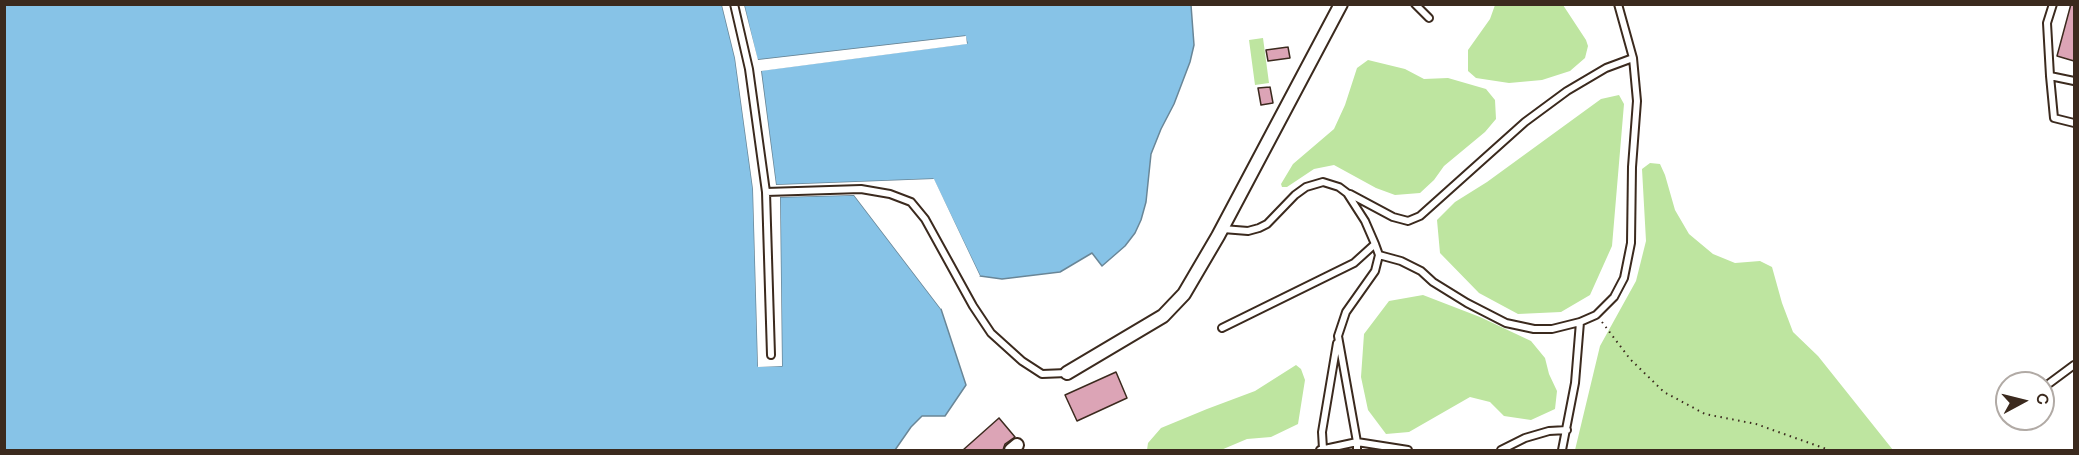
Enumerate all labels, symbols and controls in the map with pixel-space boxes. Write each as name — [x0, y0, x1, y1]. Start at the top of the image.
north arrow — [1995, 371, 2055, 431]
text: С — [2031, 392, 2051, 406]

